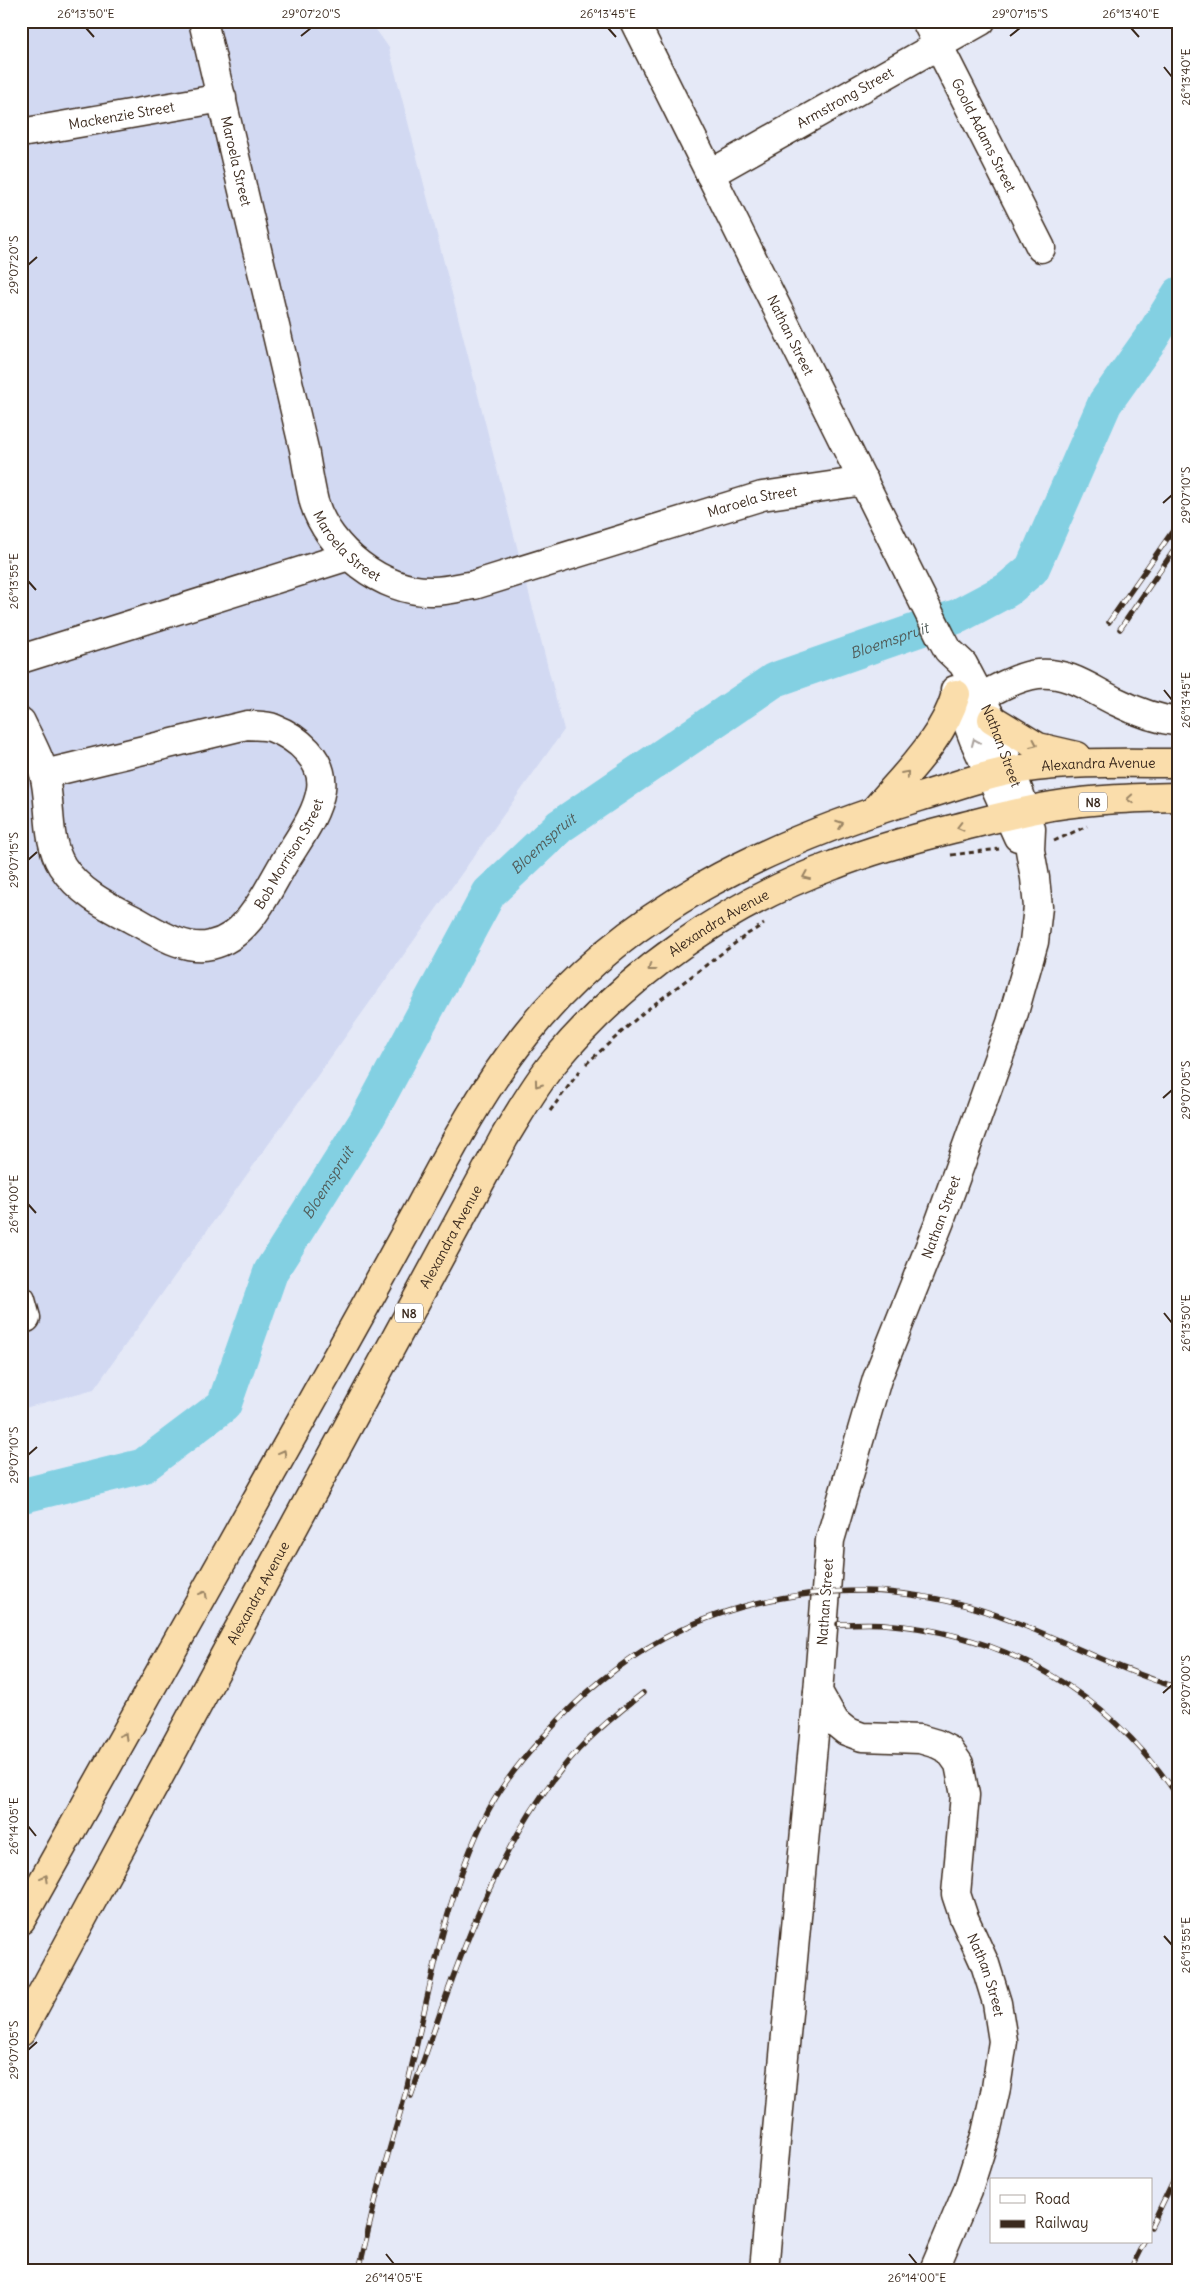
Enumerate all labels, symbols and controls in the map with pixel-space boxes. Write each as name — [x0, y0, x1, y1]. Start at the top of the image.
text: 26°13'50"E — [57, 6, 115, 21]
text: 29°07'20"S — [282, 6, 341, 21]
text: 26°13'45"E — [580, 6, 636, 21]
text: 29°07'15"S — [992, 6, 1048, 21]
text: 26°13'40"E — [1102, 6, 1160, 21]
text: 26°13'40"E — [1178, 48, 1193, 106]
street label: Armstrong Street — [793, 63, 897, 132]
street label: Goold Adams Street — [948, 75, 1020, 195]
street label: Mackenzie Street — [67, 97, 176, 134]
street label: Maroela Street — [217, 114, 255, 208]
text: 29°07'20"S — [6, 235, 21, 294]
street label: Nathan Street — [763, 292, 818, 378]
text: 29°07'10"S — [1178, 466, 1193, 523]
street label: Maroela Street — [705, 482, 799, 521]
street label: Maroela Street — [309, 508, 384, 585]
text: 26°13'55"E — [6, 553, 21, 609]
water label: Bloemspruit — [847, 617, 932, 662]
text: 26°13'45"E — [1178, 672, 1193, 728]
street label: Nathan Street — [977, 701, 1025, 790]
one-way arrow — [971, 738, 982, 747]
one-way arrow — [1029, 738, 1038, 749]
street label: Alexandra Avenue — [1040, 754, 1156, 775]
one-way arrow — [900, 770, 909, 779]
road number: N8 — [1079, 792, 1107, 812]
one-way arrow — [1126, 793, 1134, 804]
street label: Bob Morrison Street — [250, 796, 327, 913]
water label: Bloemspruit — [506, 808, 581, 878]
one-way arrow — [835, 820, 843, 830]
one-way arrow — [956, 821, 965, 832]
text: 29°07'15"S — [6, 832, 21, 888]
one-way arrow — [802, 870, 811, 881]
street label: Alexandra Avenue — [665, 885, 772, 960]
one-way arrow — [647, 962, 657, 971]
text: 29°07'05"S — [1178, 1060, 1193, 1119]
one-way arrow — [535, 1078, 544, 1087]
water label: Bloemspruit — [297, 1141, 358, 1222]
street label: Nathan Street — [918, 1173, 964, 1261]
text: 26°14'00"E — [6, 1175, 21, 1233]
street label: Alexandra Avenue — [416, 1182, 486, 1291]
text: 26°13'50"E — [1178, 1294, 1193, 1352]
road number: N8 — [395, 1304, 423, 1322]
text: 29°07'10"S — [6, 1426, 21, 1483]
one-way arrow — [277, 1449, 287, 1458]
street label: Alexandra Avenue — [223, 1538, 293, 1648]
street label: Nathan Street — [813, 1558, 837, 1646]
one-way arrow — [198, 1591, 208, 1600]
text: 29°07'00"S — [1178, 1655, 1193, 1715]
one-way arrow — [118, 1732, 128, 1741]
text: 26°14'05"E — [6, 1797, 21, 1855]
one-way arrow — [39, 1874, 49, 1883]
text: 26°13'55"E — [1178, 1917, 1193, 1973]
street label: Nathan Street — [963, 1930, 1008, 2018]
text: 29°07'05"S — [6, 2020, 21, 2079]
legend — [990, 2178, 1152, 2244]
text: Road — [1035, 2189, 1070, 2208]
text: Railway — [1035, 2213, 1089, 2232]
text: 26°14'05"E — [365, 2270, 423, 2285]
text: 26°14'00"E — [888, 2270, 946, 2285]

